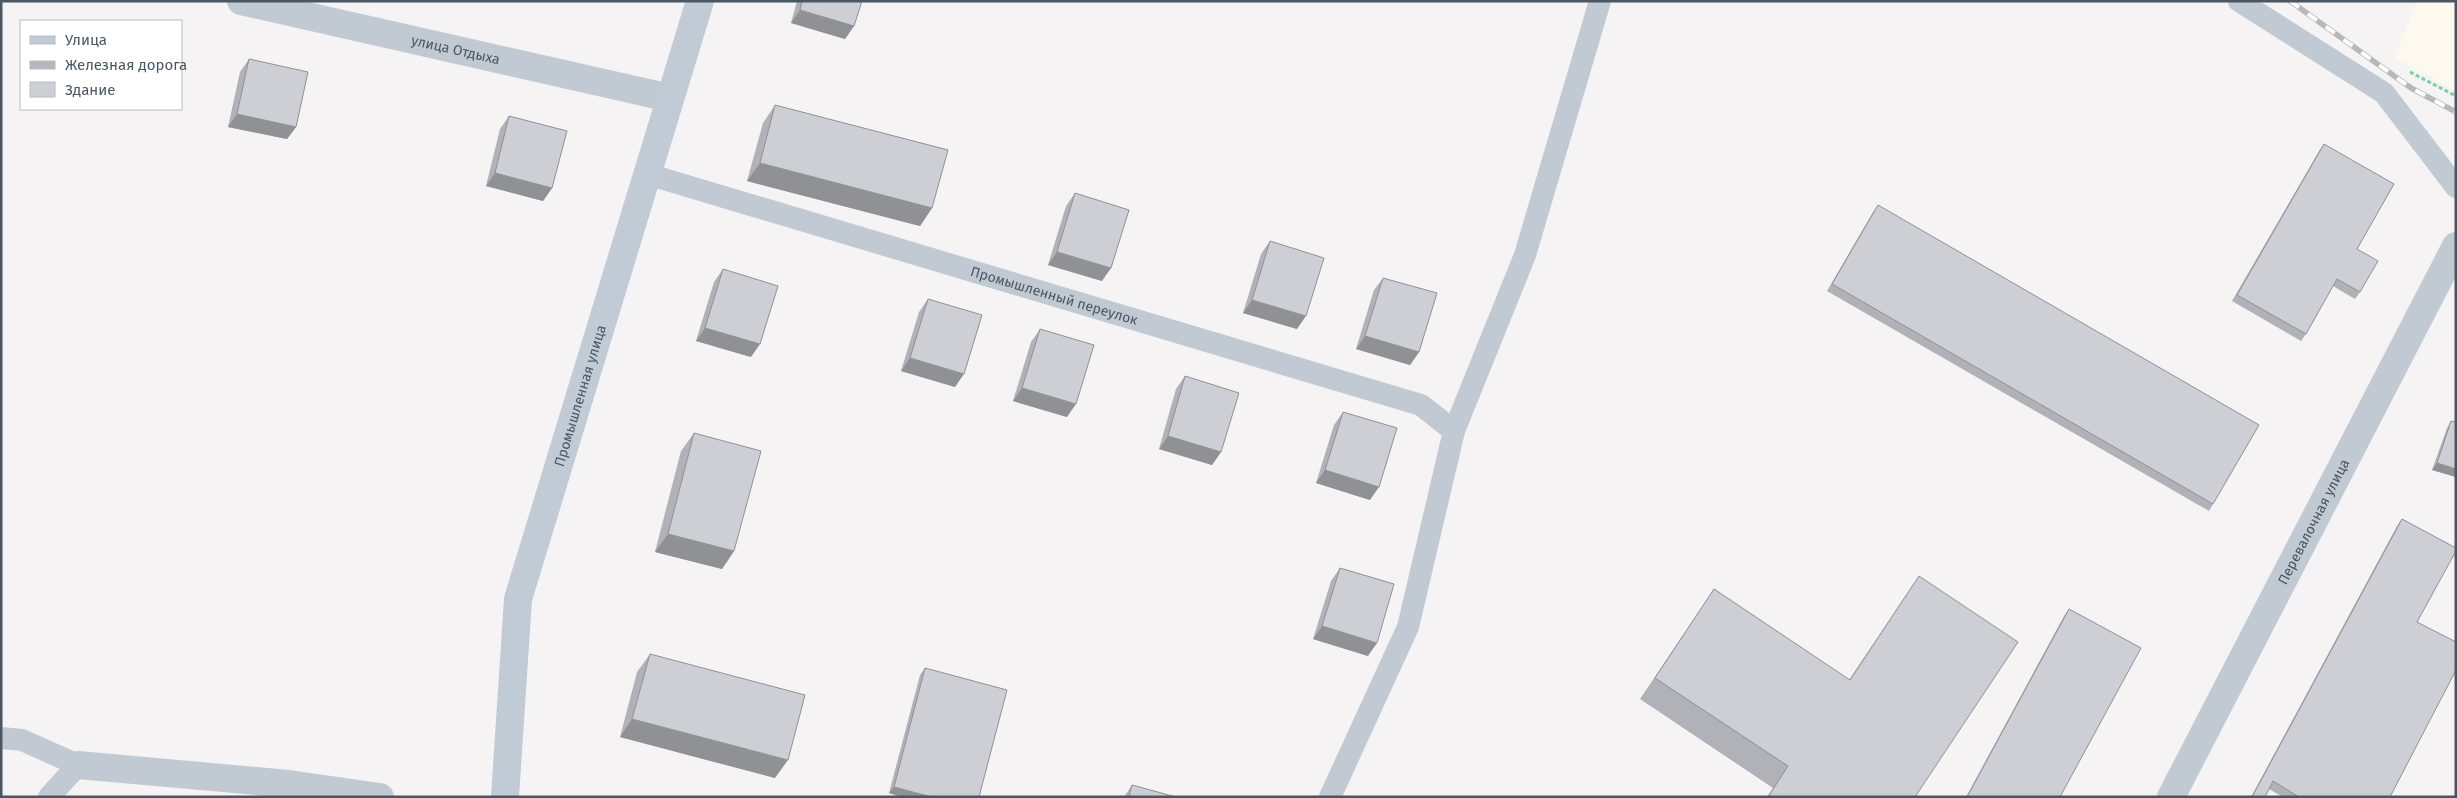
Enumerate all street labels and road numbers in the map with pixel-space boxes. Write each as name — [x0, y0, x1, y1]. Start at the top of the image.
street label: улица Отдыха — [410, 32, 501, 68]
street label: Промышленный переулок — [968, 263, 1140, 329]
street label: Промышленная улица — [551, 323, 610, 469]
street label: Перевалочная улица — [2274, 456, 2353, 587]

